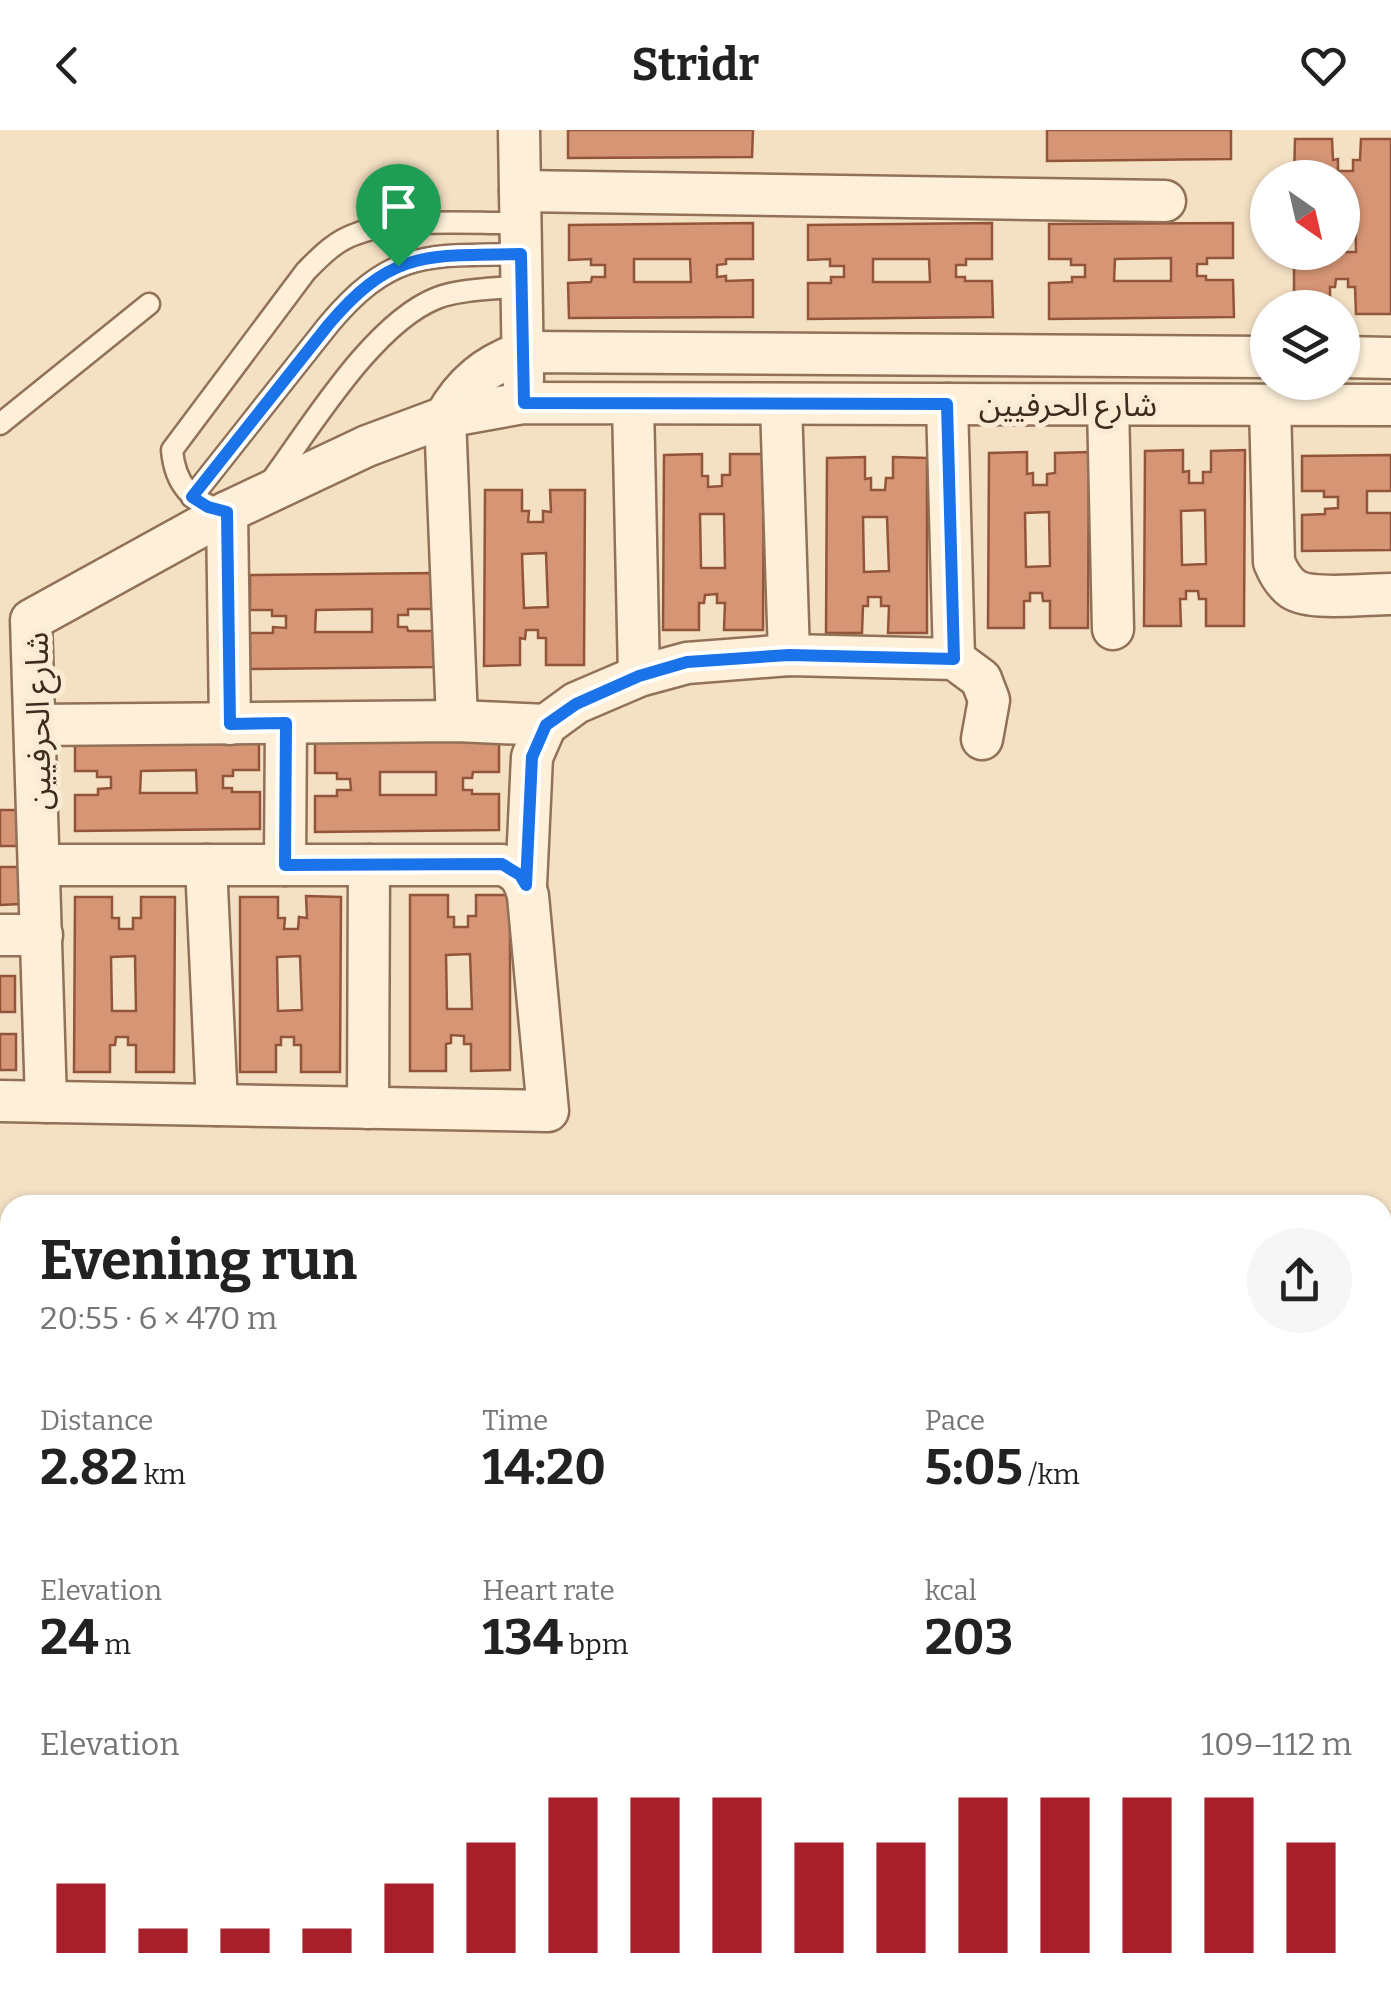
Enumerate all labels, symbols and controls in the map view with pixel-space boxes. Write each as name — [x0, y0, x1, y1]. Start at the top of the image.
icon: back — [40, 38, 95, 93]
text: Stridr — [631, 38, 760, 92]
icon: heart — [1296, 38, 1351, 93]
north arrow — [1250, 160, 1360, 270]
map controls — [1250, 160, 1360, 400]
pin — [356, 164, 441, 267]
icon: arrive — [371, 179, 426, 234]
button: layers — [1250, 290, 1360, 400]
street label: شارع الحرفيين — [979, 386, 1157, 429]
street label: شارع الحرفيين — [17, 631, 64, 810]
text: Evening run — [40, 1228, 357, 1294]
button: share — [1247, 1228, 1352, 1333]
text: 20:55 · 6 × 470 m — [40, 1299, 277, 1337]
text: Distance — [40, 1404, 153, 1437]
text: Time — [482, 1404, 548, 1437]
text: Pace — [925, 1404, 985, 1437]
text: 2.82 — [40, 1437, 138, 1497]
text: 14:20 — [482, 1437, 606, 1497]
text: 5:05 — [925, 1437, 1023, 1497]
text: km — [138, 1458, 186, 1491]
text: /km — [1023, 1458, 1080, 1491]
text: Elevation — [40, 1574, 162, 1607]
text: Heart rate — [482, 1574, 615, 1607]
text: kcal — [925, 1574, 977, 1607]
text: 24 — [40, 1607, 99, 1667]
text: 134 — [482, 1607, 563, 1667]
text: 203 — [925, 1607, 1013, 1667]
text: m — [99, 1628, 131, 1661]
text: bpm — [563, 1628, 628, 1661]
text: Elevation — [40, 1725, 180, 1763]
text: 109–112 m — [1201, 1725, 1352, 1763]

